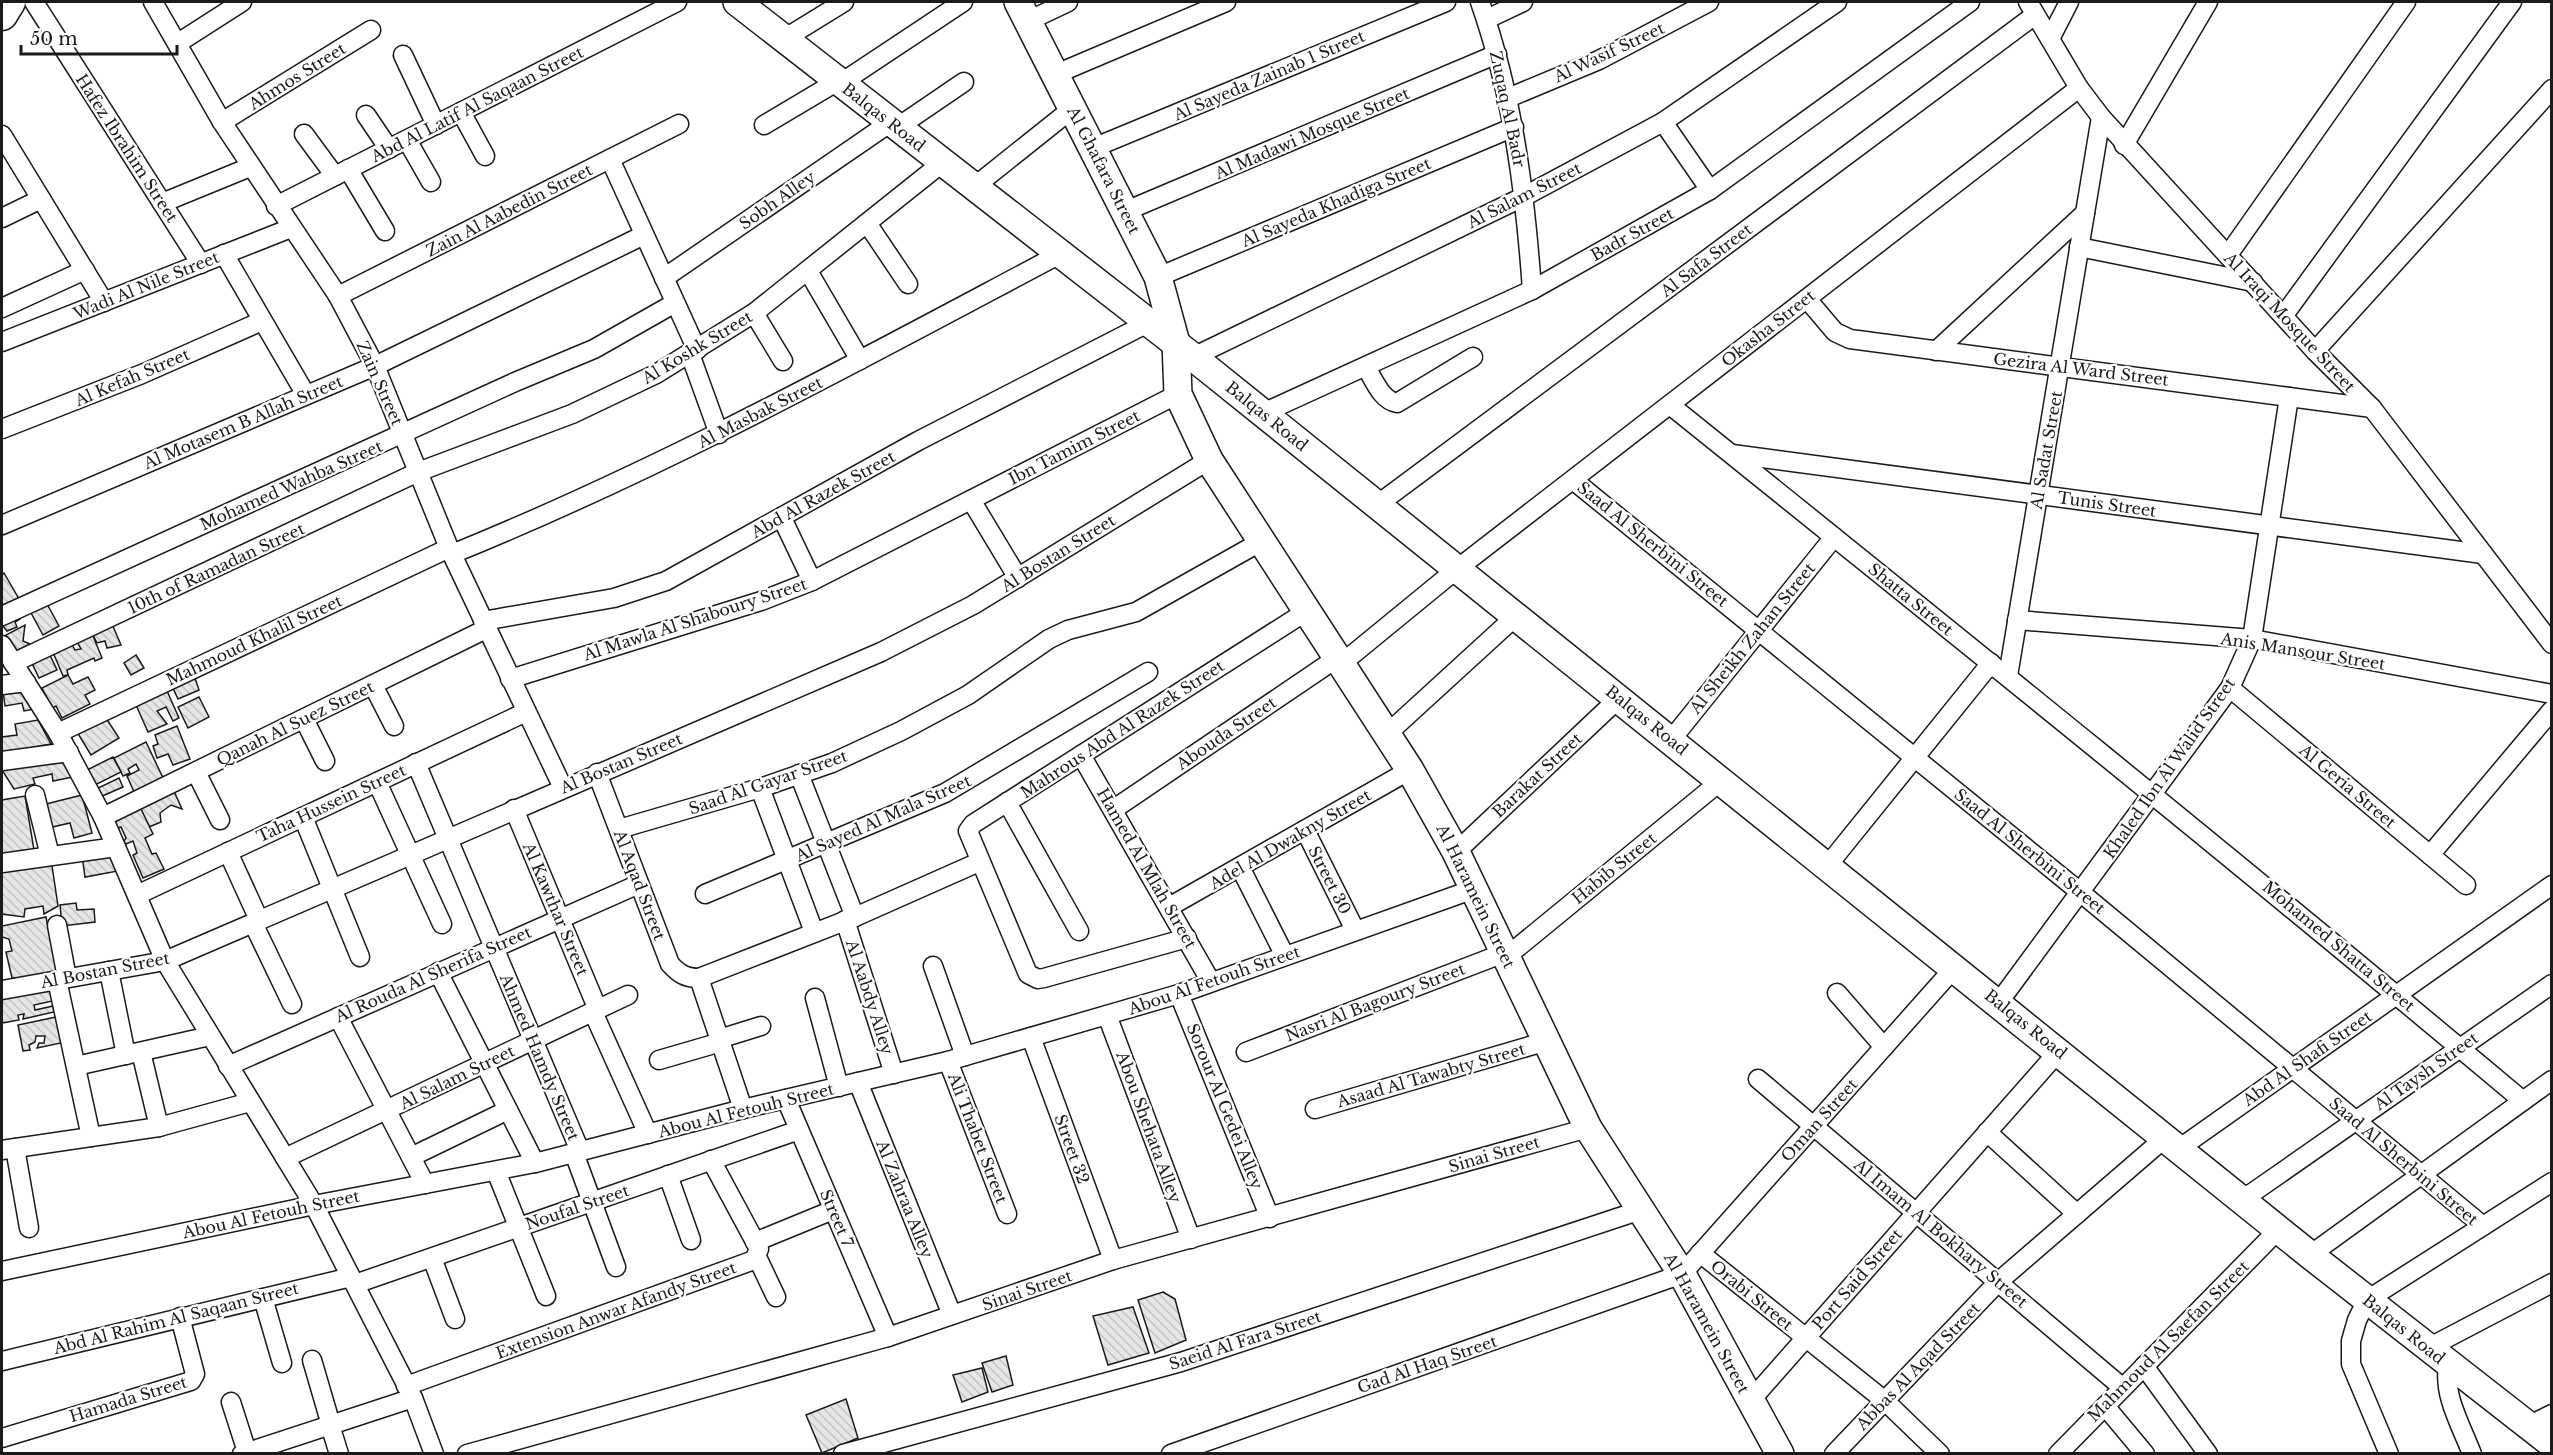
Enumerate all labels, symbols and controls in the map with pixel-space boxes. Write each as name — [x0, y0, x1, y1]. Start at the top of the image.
scale bar — [21, 18, 177, 56]
street label: Al Wasif Street — [1550, 18, 1668, 87]
street label: Al Sayeda Zainab 1 Street — [1170, 26, 1368, 125]
text: 50 m — [30, 28, 78, 50]
street label: Ahmos Street — [244, 38, 349, 114]
street label: Abd Al Latif Al Saqaan Street — [367, 42, 586, 167]
street label: Zuqaq Al Badr — [1486, 49, 1530, 169]
street label: Hafez Ibrahim Street — [72, 70, 182, 226]
street label: Balqas Road — [838, 78, 930, 156]
street label: Al Madawi Mosque Street — [1211, 83, 1412, 183]
street label: Al Ghafara Street — [1063, 102, 1145, 237]
street label: Al Sayeda Khadiga Street — [1237, 153, 1434, 251]
street label: Al Salam Street — [1463, 158, 1584, 233]
street label: Zain Al Aabedin Street — [423, 159, 595, 261]
street label: Sobh Alley — [735, 166, 819, 233]
street label: Badr Street — [1587, 203, 1677, 265]
street label: Al Safa Street — [1656, 219, 1756, 301]
street label: Wadi Al Nile Street — [69, 247, 222, 324]
street label: Al Iraqi Mosque Street — [2219, 247, 2360, 396]
street label: Okasha Street — [1717, 285, 1819, 371]
street label: Al Koshk Street — [637, 306, 756, 388]
street label: Zain Street — [352, 338, 408, 428]
street label: Al Kefah Street — [71, 344, 192, 411]
street label: Gezira Al Ward Street — [1992, 348, 2170, 390]
street label: Al Motasem B Allah Street — [140, 371, 346, 473]
street label: Al Masbak Street — [693, 372, 826, 453]
street label: Balqas Road — [1222, 377, 1312, 455]
street label: Al Sadat Street — [2026, 389, 2066, 512]
street label: Ibn Tamim Street — [1005, 405, 1143, 489]
street label: Mohamed Wahba Street — [197, 436, 385, 534]
street label: Abd Al Razek Street — [747, 446, 899, 542]
street label: Saad Al Sherbini Street — [1574, 477, 1732, 611]
street label: Tunis Street — [2057, 487, 2157, 521]
street label: Al Bostan Street — [996, 510, 1119, 597]
street label: 10th of Ramadan Street — [124, 518, 308, 618]
street label: Al Sheikh Zahan Street — [1684, 559, 1819, 718]
street label: Shatta Street — [1864, 559, 1958, 639]
street label: Al Mawla Al Shaboury Street — [580, 573, 809, 665]
street label: Mahmoud Khalil Street — [163, 590, 345, 690]
street label: Anis Mansour Street — [2218, 628, 2387, 674]
street label: Mahrous Abd Al Razek Street — [1016, 656, 1228, 802]
street label: Khaled Ibn Al Walid Street — [2099, 674, 2239, 862]
street label: Qanah Al Suez Street — [213, 676, 377, 770]
street label: Balqas Road — [1602, 681, 1692, 759]
street label: Abouda Street — [1171, 692, 1280, 774]
street label: Al Bostan Street — [556, 728, 685, 798]
street label: Barakat Street — [1488, 728, 1586, 822]
street label: Al Geria Street — [2295, 739, 2400, 832]
street label: Saad Al Gayar Street — [686, 745, 850, 819]
street label: Taha Hussein Street — [253, 760, 409, 846]
street label: Al Sayed Al Mala Street — [791, 770, 974, 866]
street label: Hamed Al Mlah Street — [1093, 784, 1201, 952]
street label: Saad Al Sherbini Street — [1951, 784, 2109, 918]
street label: Adel Al Dwakny Street — [1205, 785, 1374, 894]
street label: Al Haramein Street — [1432, 820, 1520, 971]
street label: Al Aqad Street — [609, 826, 670, 943]
street label: Habib Street — [1568, 828, 1660, 908]
street label: Al Kawthar Street — [519, 839, 593, 979]
street label: Street 30 — [1304, 842, 1356, 918]
street label: Mohamed Shatta Street — [2259, 876, 2419, 1016]
street label: Al Rouda Al Sherifa Street — [331, 922, 534, 1027]
street label: Al Aabdy Alley — [842, 936, 898, 1058]
street label: Abou Al Fetouh Street — [1125, 941, 1302, 1019]
street label: Al Bostan Street — [38, 948, 171, 992]
street label: Nasri Al Bagoury Street — [1282, 958, 1468, 1046]
street label: Ahmed Hamdy Street — [495, 970, 584, 1143]
street label: Balqas Road — [1981, 985, 2071, 1063]
street label: Abd Al Shafi Street — [2238, 1006, 2375, 1111]
street label: Sorour Al Gedei Alley — [1183, 1020, 1268, 1193]
street label: Al Taysh Street — [2369, 1028, 2482, 1115]
street label: Asaad Al Tawabty Street — [1334, 1039, 1527, 1112]
street label: Al Salam Street — [395, 1041, 518, 1114]
street label: Abou Shehata Alley — [1112, 1048, 1186, 1206]
street label: Ali Thabet Street — [944, 1069, 1012, 1206]
street label: Oman Street — [1776, 1074, 1862, 1166]
street label: Abou Al Fetouh Street — [655, 1078, 836, 1142]
street label: Saad Al Sherbini Street — [2325, 1093, 2483, 1229]
street label: Street 32 — [1050, 1112, 1094, 1186]
street label: Sinai Street — [1446, 1131, 1542, 1177]
street label: Al Zahraa Alley — [872, 1136, 938, 1262]
street label: Al Imam Al Bokhary Street — [1849, 1154, 2032, 1312]
street label: Noufal Street — [522, 1180, 632, 1234]
street label: Abou Al Fetouh Street — [180, 1185, 361, 1243]
street label: Street 7 — [816, 1186, 858, 1251]
street label: Port Said Street — [1808, 1224, 1906, 1334]
street label: Al Haramein Street — [1660, 1248, 1754, 1397]
street label: Orabi Street — [1707, 1256, 1797, 1334]
street label: Mahmoud Al Saefan Street — [2083, 1256, 2253, 1426]
street label: Extension Anwar Afandy Street — [493, 1257, 739, 1363]
street label: Sinai Street — [979, 1265, 1075, 1315]
street label: Abd Al Rahim Al Saqaan Street — [50, 1278, 301, 1358]
street label: Balqas Road — [2359, 1290, 2449, 1368]
street label: Abbas Al Aqad Street — [1851, 1298, 1984, 1435]
street label: Saeid Al Fara Street — [1166, 1306, 1324, 1374]
street label: Gad Al Haq Street — [1354, 1331, 1500, 1397]
street label: Hamada Street — [67, 1372, 189, 1426]

